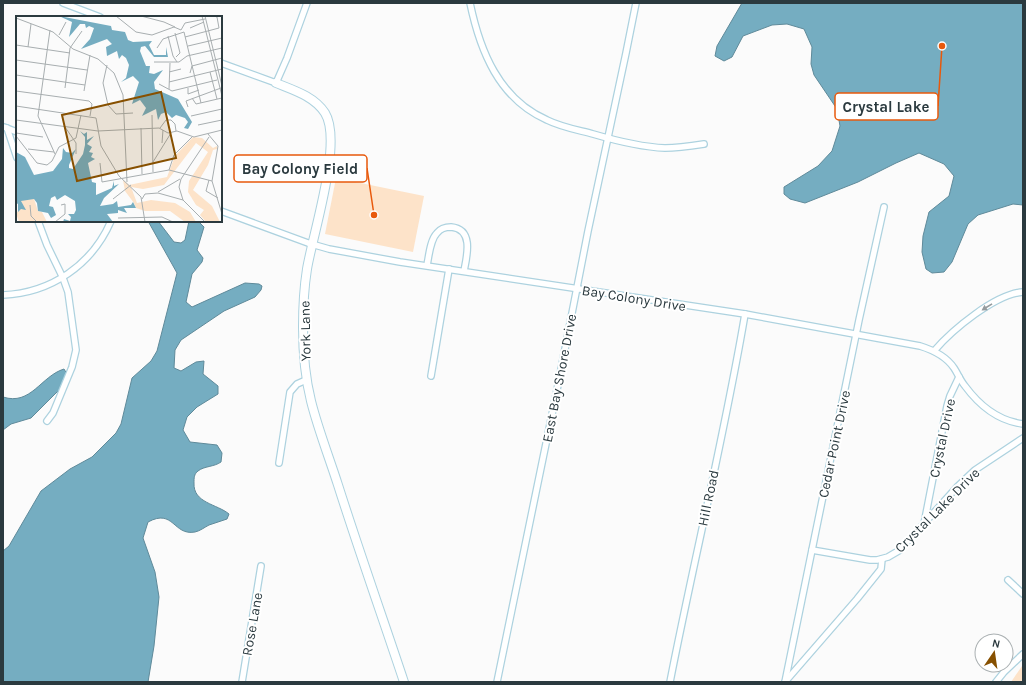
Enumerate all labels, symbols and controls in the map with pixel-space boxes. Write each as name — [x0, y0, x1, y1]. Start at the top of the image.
inset map — [16, 16, 222, 222]
callout: Crystal Lake — [835, 93, 938, 120]
text: Crystal Lake — [843, 98, 930, 116]
callout: Bay Colony Field — [234, 155, 367, 182]
text: Bay Colony Field — [242, 160, 358, 178]
street label: Bay Colony Drive — [581, 282, 687, 315]
street label: York Lane — [296, 301, 315, 361]
one-way arrow — [982, 303, 992, 311]
street label: East Bay Shore Drive — [539, 312, 580, 444]
street label: Cedar Point Drive — [815, 389, 854, 499]
street label: Crystal Drive — [926, 397, 959, 479]
street label: Crystal Lake Drive — [891, 464, 983, 556]
street label: Hill Road — [694, 468, 723, 528]
street label: Rose Lane — [239, 591, 266, 657]
north arrow — [974, 633, 1014, 673]
text: N — [991, 637, 1001, 651]

